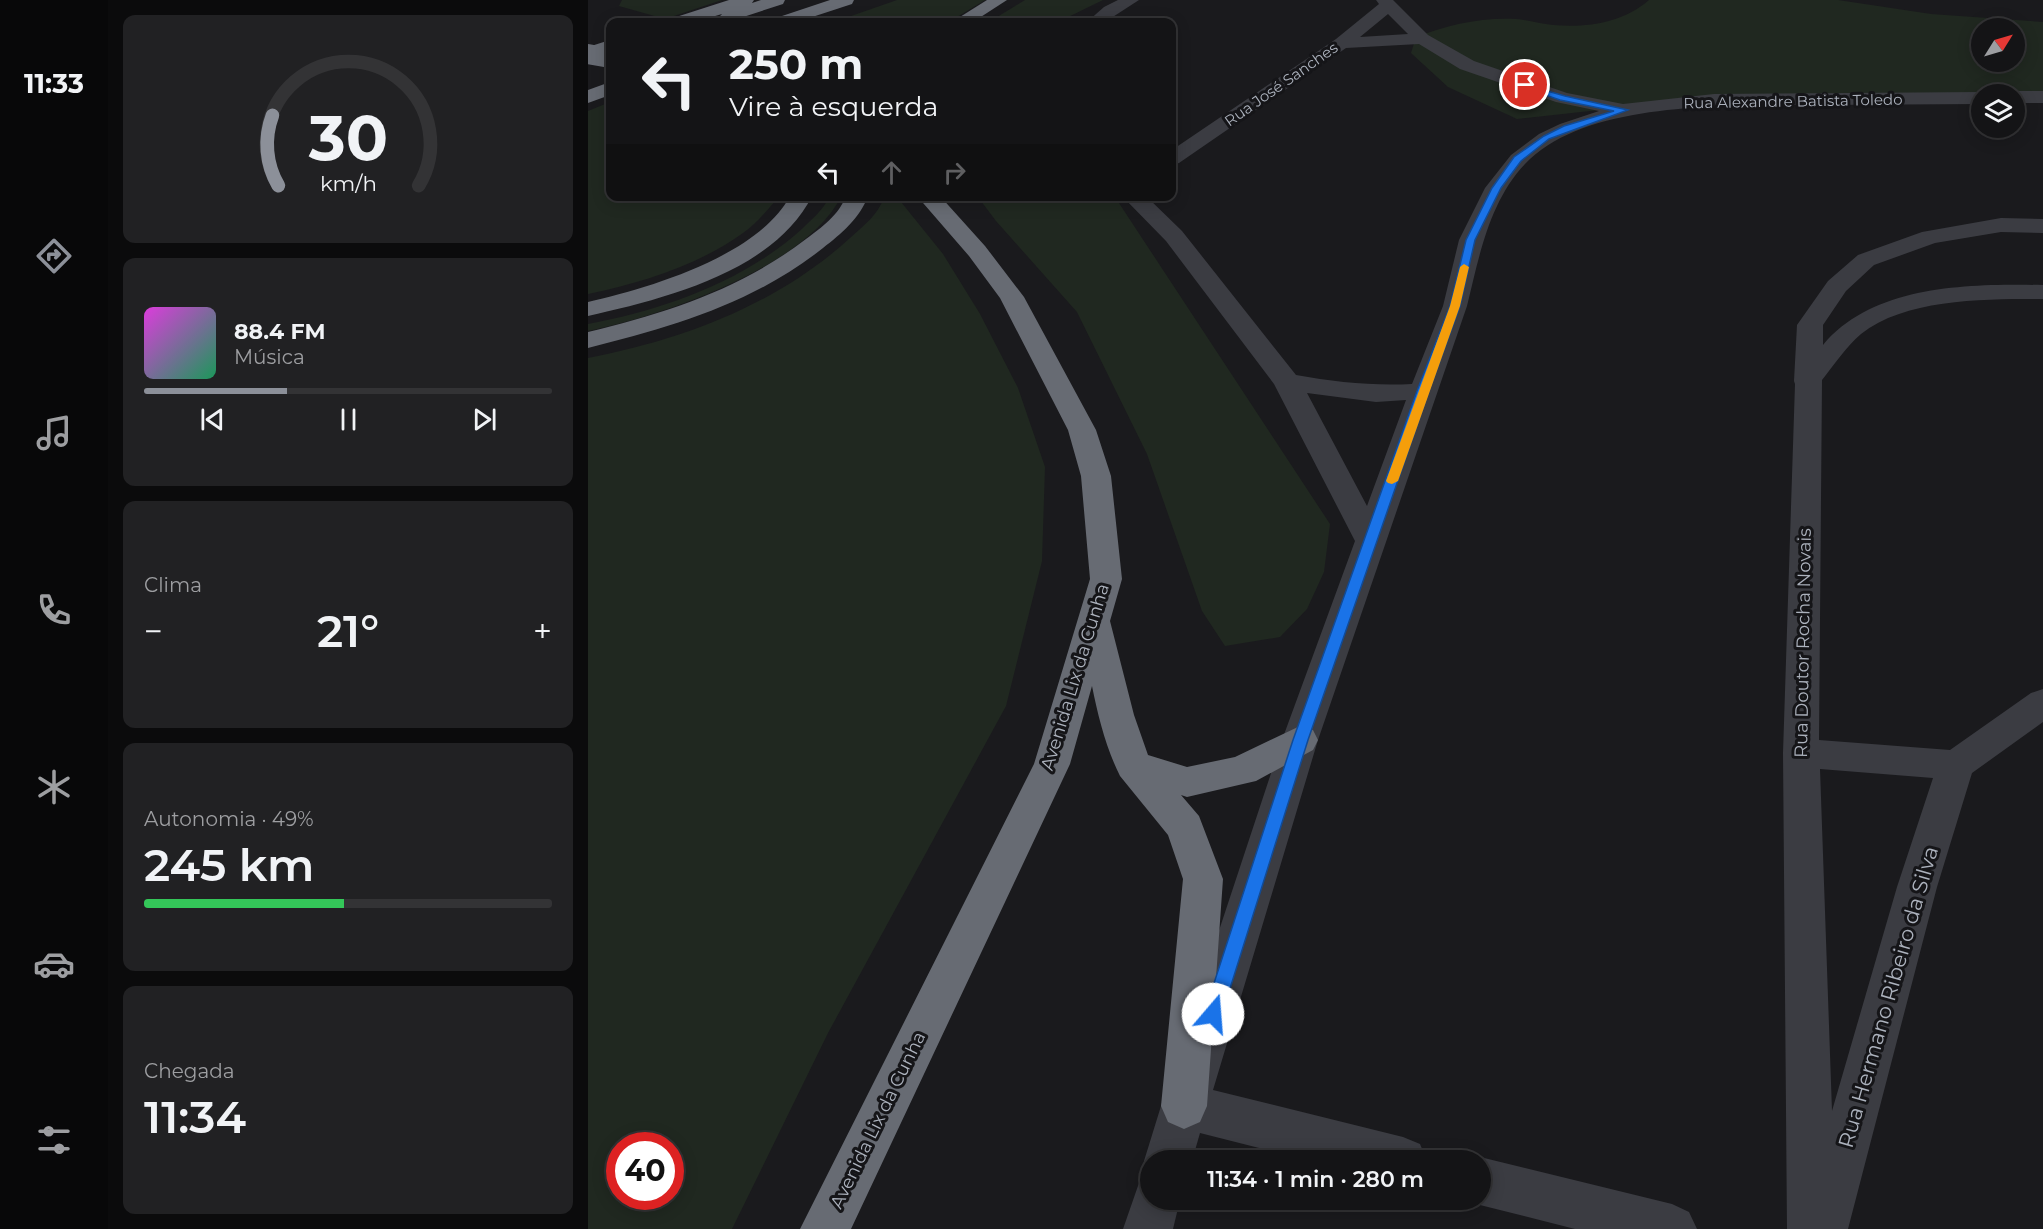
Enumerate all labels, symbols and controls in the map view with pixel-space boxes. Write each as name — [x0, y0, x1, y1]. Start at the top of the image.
north arrow — [1971, 18, 2025, 72]
map controls — [1971, 18, 2025, 138]
text: 250 m — [729, 38, 863, 90]
street label: Rua José Sanches — [1221, 38, 1341, 130]
icon: left — [630, 42, 708, 120]
pin — [1499, 59, 1550, 110]
text: 11:33 — [24, 67, 84, 100]
icon: arrive — [1508, 68, 1541, 101]
button: layers — [1971, 84, 2025, 138]
text: Vire à esquerda — [729, 90, 938, 123]
street label: Rua Alexandre Batista Toledo — [1683, 90, 1903, 112]
text: 30 — [307, 100, 388, 176]
icon: left — [812, 156, 845, 189]
icon: ahead — [875, 156, 908, 189]
icon: right — [938, 156, 971, 189]
text: km/h — [319, 170, 377, 196]
icon: directions — [33, 235, 75, 277]
text: 88.4 FM — [234, 318, 325, 345]
text: Música — [234, 345, 305, 369]
icon: previous — [196, 403, 229, 436]
icon: pause — [332, 403, 365, 436]
icon: next — [468, 403, 501, 436]
icon: music — [33, 412, 75, 454]
street label: Rua Doutor Rocha Novais — [1790, 528, 1816, 758]
text: Clima — [144, 573, 202, 597]
street label: Avenida Lix da Cunha — [1036, 581, 1114, 773]
icon: phone — [33, 589, 75, 631]
text: 21° — [317, 603, 379, 658]
text: − — [144, 611, 163, 651]
text: + — [533, 611, 552, 651]
icon: climate — [33, 766, 75, 808]
text: Autonomia · 49% — [144, 807, 314, 831]
text: 245 km — [144, 837, 315, 892]
street label: Rua Hermano Ribeiro da Silva — [1833, 843, 1943, 1151]
icon: car — [33, 943, 75, 985]
position arrow — [1181, 982, 1245, 1046]
street label: Avenida Lix da Cunha — [826, 1028, 930, 1212]
text: Chegada — [144, 1059, 235, 1083]
text: 11:34 — [144, 1089, 246, 1144]
icon: filters — [33, 1119, 75, 1161]
speed limit sign: 40 — [606, 1132, 684, 1210]
text: 11:34 · 1 min · 280 m — [1207, 1166, 1424, 1193]

